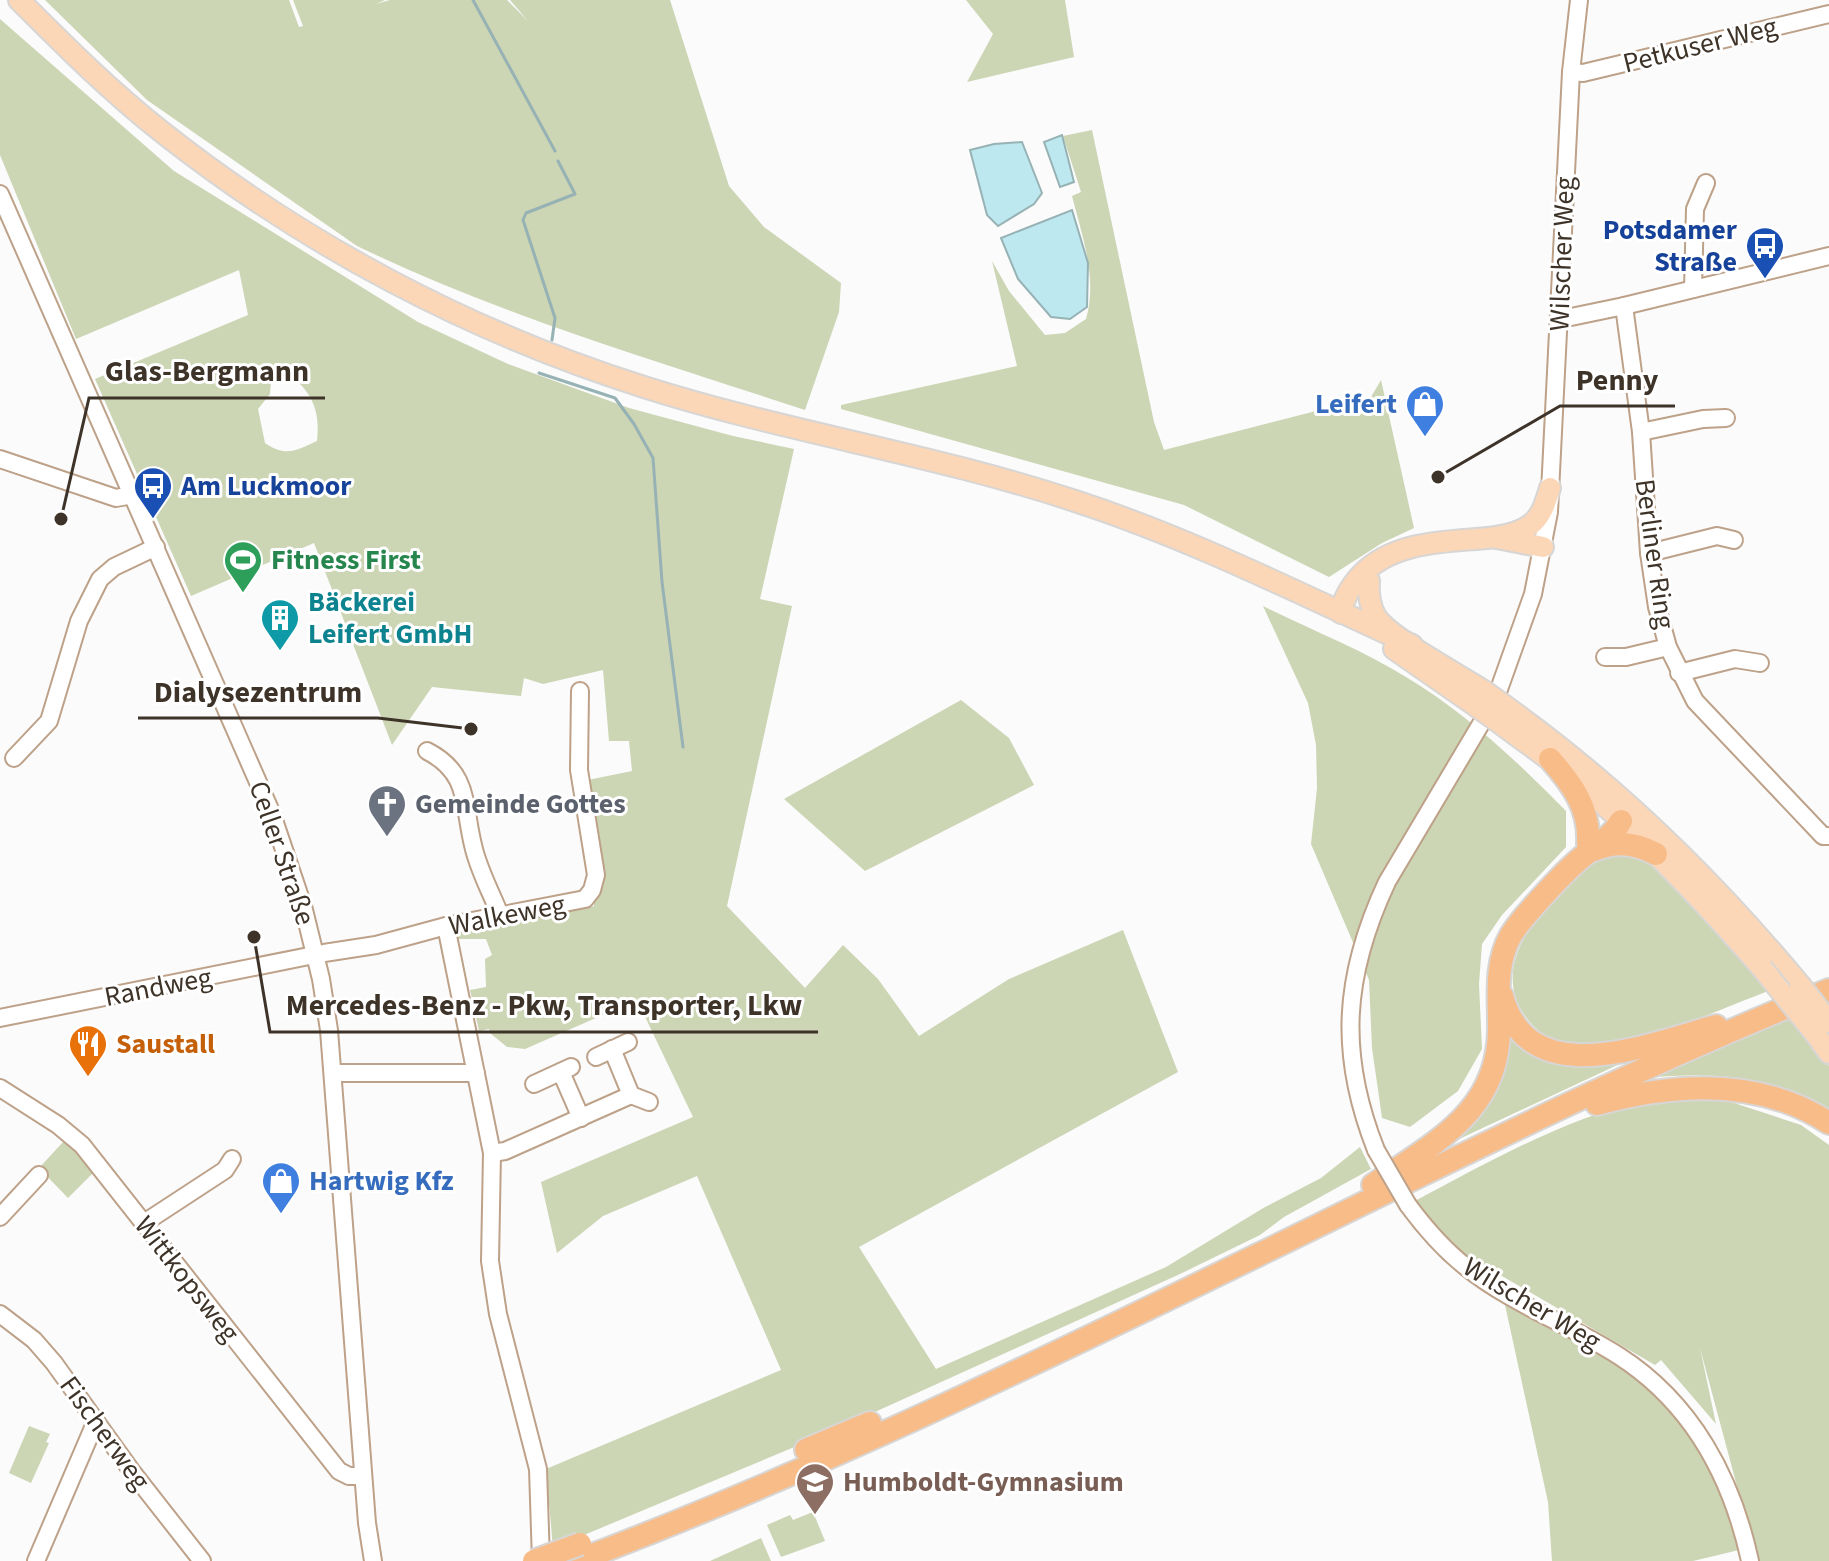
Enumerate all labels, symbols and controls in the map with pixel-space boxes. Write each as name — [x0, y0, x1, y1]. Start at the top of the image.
street label: Petkuser Weg — [1619, 7, 1781, 83]
street label: Wilscher Weg — [1539, 176, 1585, 332]
place label: Potsdamer Straße — [1603, 210, 1738, 282]
bus stop icon: Potsdamer Straße — [1744, 225, 1786, 280]
callout: Glas-Bergmann — [89, 344, 325, 398]
text: Glas-Bergmann — [105, 350, 309, 393]
callout: Penny — [1560, 352, 1675, 406]
text: Penny — [1576, 359, 1659, 402]
shop icon: Leifert — [1404, 383, 1446, 438]
place label: Leifert — [1315, 384, 1397, 424]
bus stop icon: Am Luckmoor — [132, 465, 174, 520]
place label: Am Luckmoor — [180, 466, 352, 506]
street label: Berliner Ring — [1625, 477, 1685, 631]
sports icon: Fitness First — [222, 539, 264, 594]
place label: Fitness First — [271, 540, 421, 580]
place label: Bäckerei Leifert GmbH — [308, 582, 472, 654]
building icon: Bäckerei Leifert GmbH — [259, 597, 301, 652]
callout: Dialysezentrum — [138, 664, 378, 718]
text: Dialysezentrum — [154, 671, 362, 714]
street label: Celler Straße — [239, 775, 325, 931]
church icon: Gemeinde Gottes — [366, 783, 408, 838]
place label: Gemeinde Gottes — [415, 784, 626, 824]
street label: Walkeweg — [445, 884, 569, 946]
street label: Randweg — [101, 957, 215, 1017]
callout: Mercedes-Benz - Pkw, Transporter, Lkw — [270, 978, 818, 1032]
text: Mercedes-Benz - Pkw, Transporter, Lkw — [286, 984, 802, 1027]
restaurant icon: Saustall — [67, 1023, 109, 1078]
place label: Saustall — [116, 1024, 215, 1064]
shop icon: Hartwig Kfz — [260, 1160, 302, 1215]
place label: Hartwig Kfz — [309, 1161, 454, 1201]
street label: Wittkopsweg — [125, 1207, 249, 1351]
street label: Wilscher Weg — [1455, 1247, 1609, 1361]
street label: Fischerweg — [50, 1368, 160, 1498]
school or university icon: Humboldt-Gymnasium — [794, 1461, 836, 1516]
place label: Humboldt-Gymnasium — [843, 1462, 1124, 1502]

